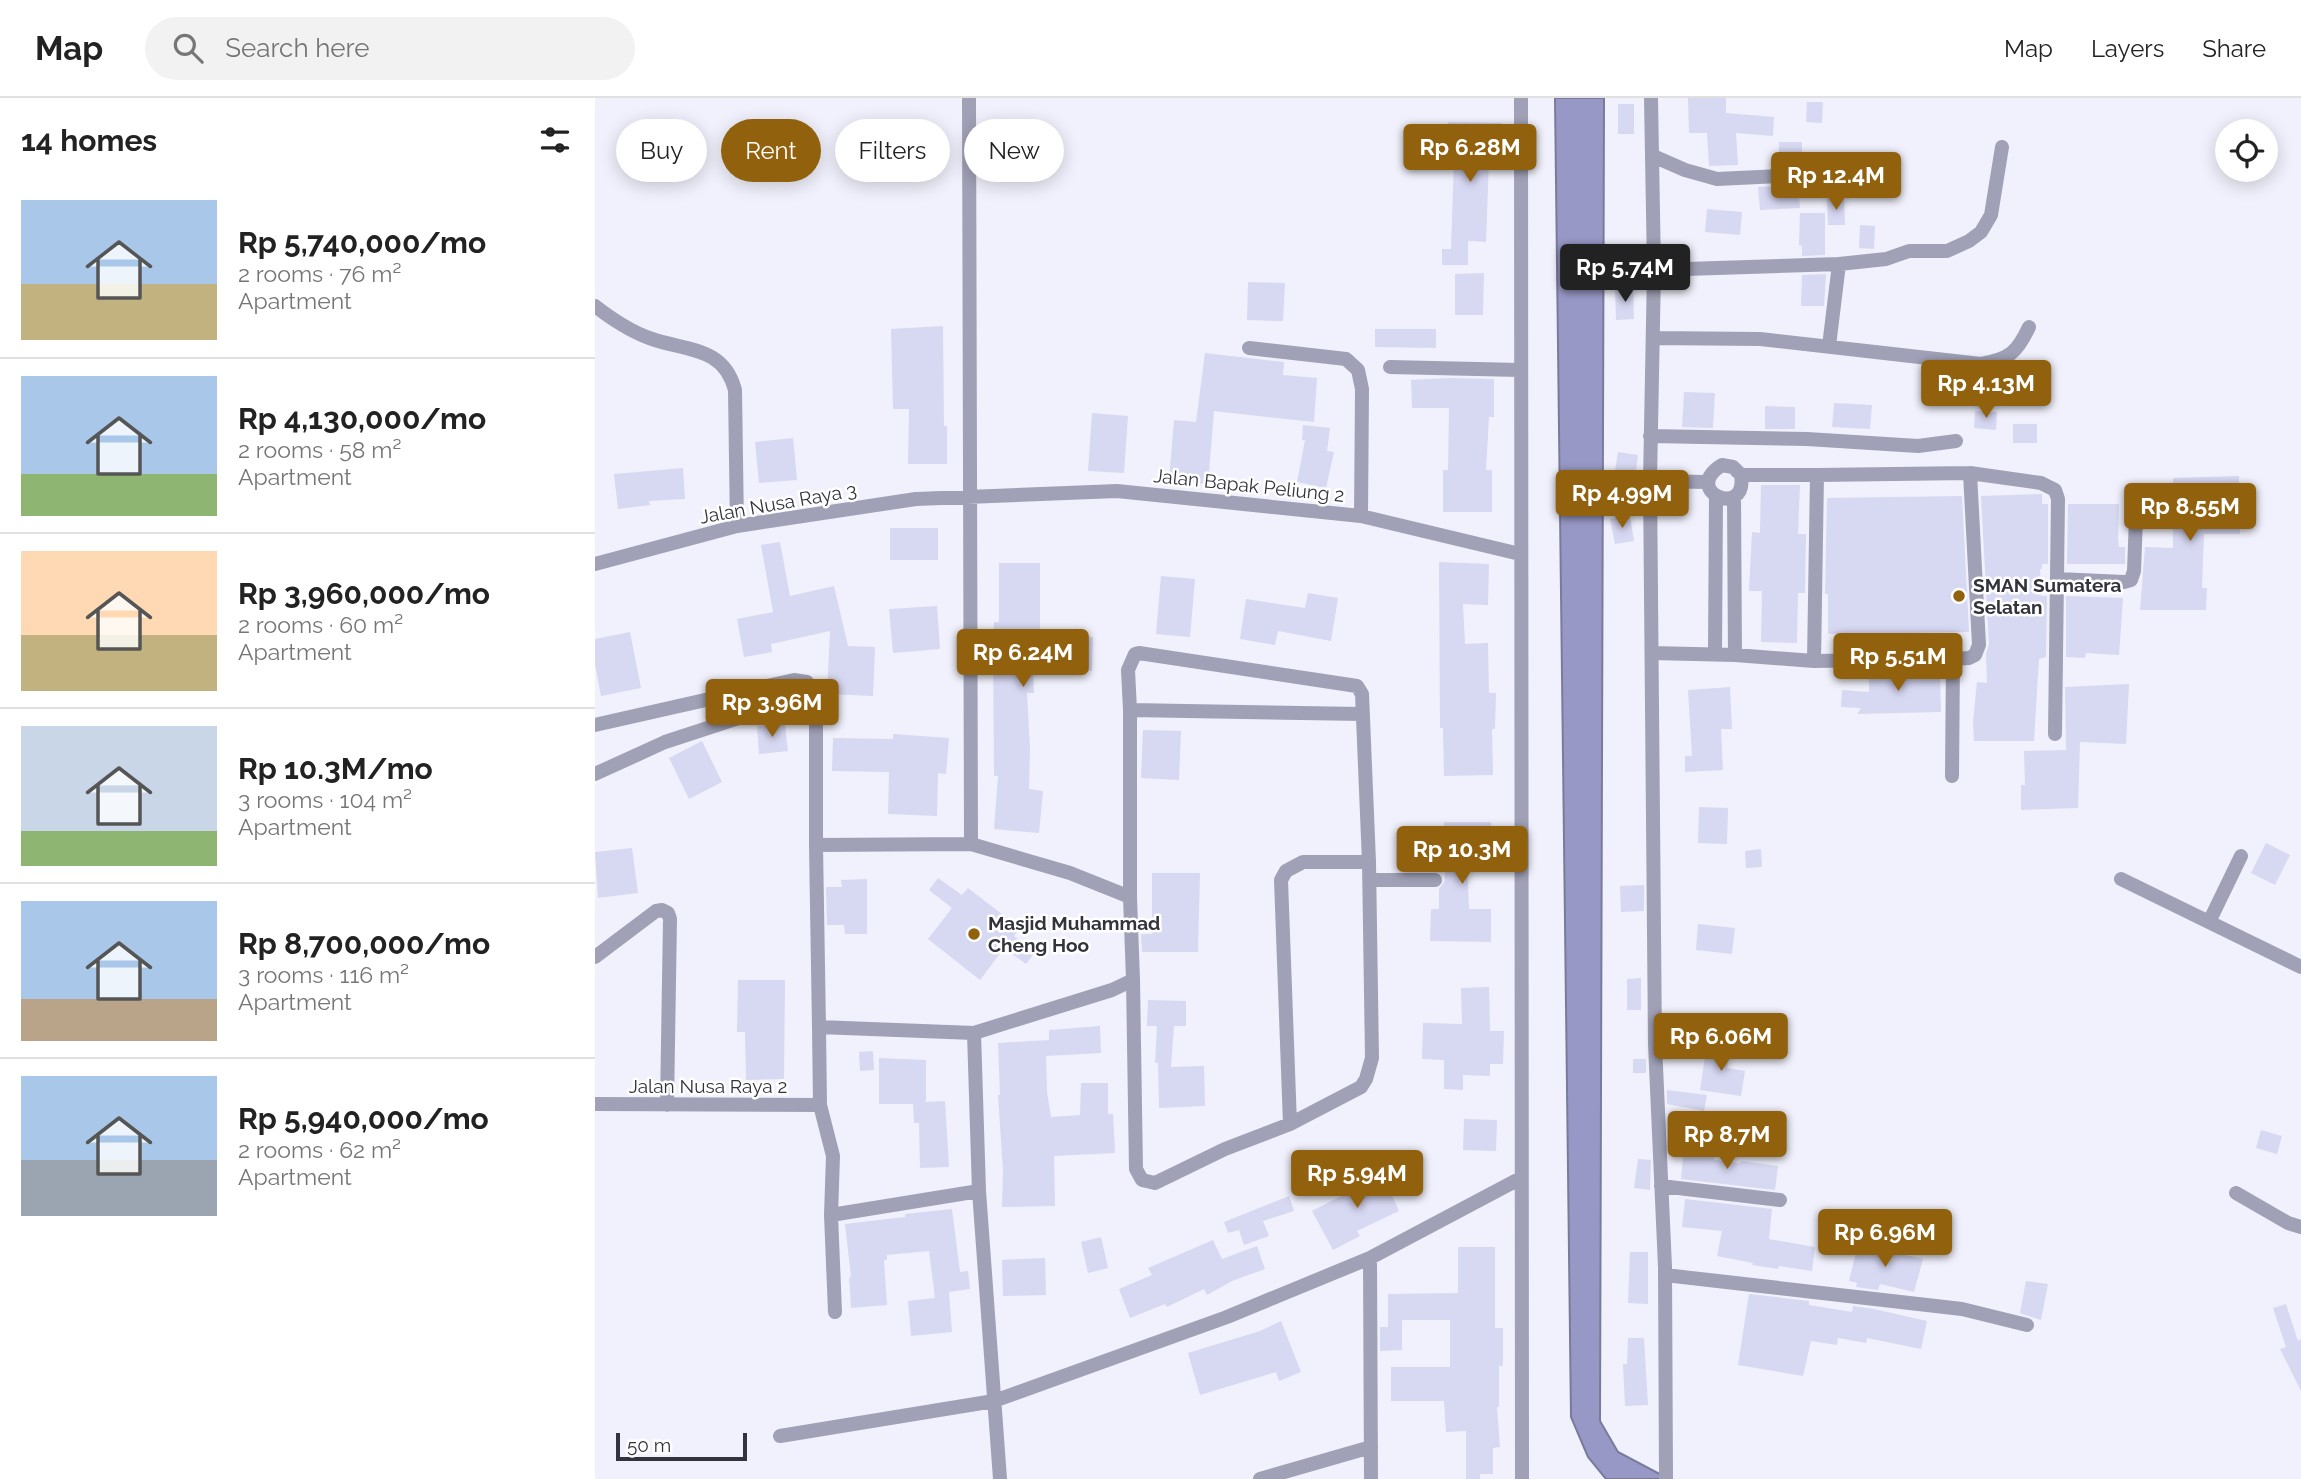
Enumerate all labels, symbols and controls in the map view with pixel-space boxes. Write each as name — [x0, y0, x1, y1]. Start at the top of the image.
search box — [145, 17, 635, 80]
text: Map — [35, 29, 103, 68]
icon: search — [169, 29, 207, 67]
text: Search here — [225, 33, 370, 63]
text: Map — [2004, 34, 2053, 63]
text: Layers — [2091, 34, 2164, 63]
text: Share — [2202, 34, 2266, 63]
chip: Buy — [616, 119, 707, 182]
chip: Rent — [721, 119, 821, 182]
chip: Filters — [835, 119, 950, 182]
chip: New — [964, 119, 1064, 182]
map controls — [2215, 119, 2278, 182]
button: locate — [2215, 119, 2278, 182]
icon: filters — [536, 121, 574, 159]
text: 14 homes — [21, 123, 157, 158]
pin: Rp 6.28M — [1398, 125, 1542, 184]
text: Rp 6.28M — [1419, 133, 1521, 160]
pin: Rp 12.4M — [1764, 152, 1908, 212]
text: Rp 12.4M — [1787, 161, 1885, 188]
text: Rp 5,740,000/mo — [238, 225, 486, 260]
icon: home — [77, 228, 161, 312]
pin: Rp 5.74M — [1553, 244, 1697, 304]
text: Rp 5.74M — [1576, 253, 1674, 280]
text: 2 rooms · 76 m² — [238, 260, 401, 287]
text: Apartment — [238, 287, 352, 314]
pin: Rp 4.13M — [1914, 360, 2058, 420]
text: Rp 4.13M — [1937, 369, 2035, 396]
text: Rp 4,130,000/mo — [238, 401, 486, 436]
icon: home — [77, 404, 161, 488]
text: 2 rooms · 58 m² — [238, 436, 401, 463]
text: Apartment — [238, 463, 352, 490]
street label: Jalan Bapak Peliung 2 — [1153, 464, 1345, 506]
pin: Rp 4.99M — [1550, 470, 1694, 530]
street label: Jalan Nusa Raya 3 — [698, 478, 858, 528]
text: Rp 4.99M — [1572, 479, 1672, 506]
pin: Rp 8.55M — [2118, 484, 2262, 543]
text: Rp 8.55M — [2140, 492, 2240, 519]
place label: SMAN Sumatera Selatan — [1973, 574, 2122, 618]
text: Rp 3,960,000/mo — [238, 576, 490, 611]
icon: home — [77, 579, 161, 663]
marker: SMAN Sumatera Selatan — [1951, 588, 1967, 604]
text: 2 rooms · 60 m² — [238, 611, 403, 638]
pin: Rp 6.24M — [951, 630, 1095, 689]
pin: Rp 5.51M — [1826, 634, 1970, 693]
text: Apartment — [238, 638, 352, 665]
text: Rp 6.24M — [973, 638, 1073, 665]
text: Rp 5.51M — [1849, 642, 1947, 669]
pin: Rp 3.96M — [700, 680, 844, 739]
text: Rp 3.96M — [722, 688, 822, 715]
text: Rp 10.3M/mo — [238, 751, 433, 786]
icon: home — [77, 754, 161, 838]
text: 3 rooms · 104 m² — [238, 786, 412, 813]
text: Apartment — [238, 813, 352, 840]
pin: Rp 10.3M — [1390, 826, 1534, 886]
text: Rp 10.3M — [1413, 835, 1511, 862]
place label: Masjid Muhammad Cheng Hoo — [988, 912, 1160, 956]
text: Rp 8,700,000/mo — [238, 926, 490, 961]
marker: Masjid Muhammad Cheng Hoo — [966, 926, 982, 942]
icon: home — [77, 929, 161, 1013]
text: 3 rooms · 116 m² — [238, 961, 409, 988]
text: Apartment — [238, 988, 352, 1015]
pin: Rp 6.06M — [1649, 1014, 1793, 1073]
text: Rp 6.06M — [1670, 1022, 1772, 1049]
street label: Jalan Nusa Raya 2 — [629, 1075, 787, 1097]
text: Rp 5,940,000/mo — [238, 1101, 489, 1136]
icon: home — [77, 1104, 161, 1188]
pin: Rp 8.7M — [1662, 1112, 1792, 1171]
text: Rp 8.7M — [1684, 1120, 1770, 1147]
text: 2 rooms · 62 m² — [238, 1136, 401, 1163]
pin: Rp 5.94M — [1285, 1150, 1429, 1210]
text: Rp 5.94M — [1307, 1159, 1407, 1186]
text: Apartment — [238, 1163, 352, 1190]
pin: Rp 6.96M — [1813, 1210, 1957, 1269]
text: Rp 6.96M — [1834, 1218, 1936, 1245]
scale bar — [616, 1430, 747, 1462]
text: 50 m — [627, 1434, 671, 1456]

